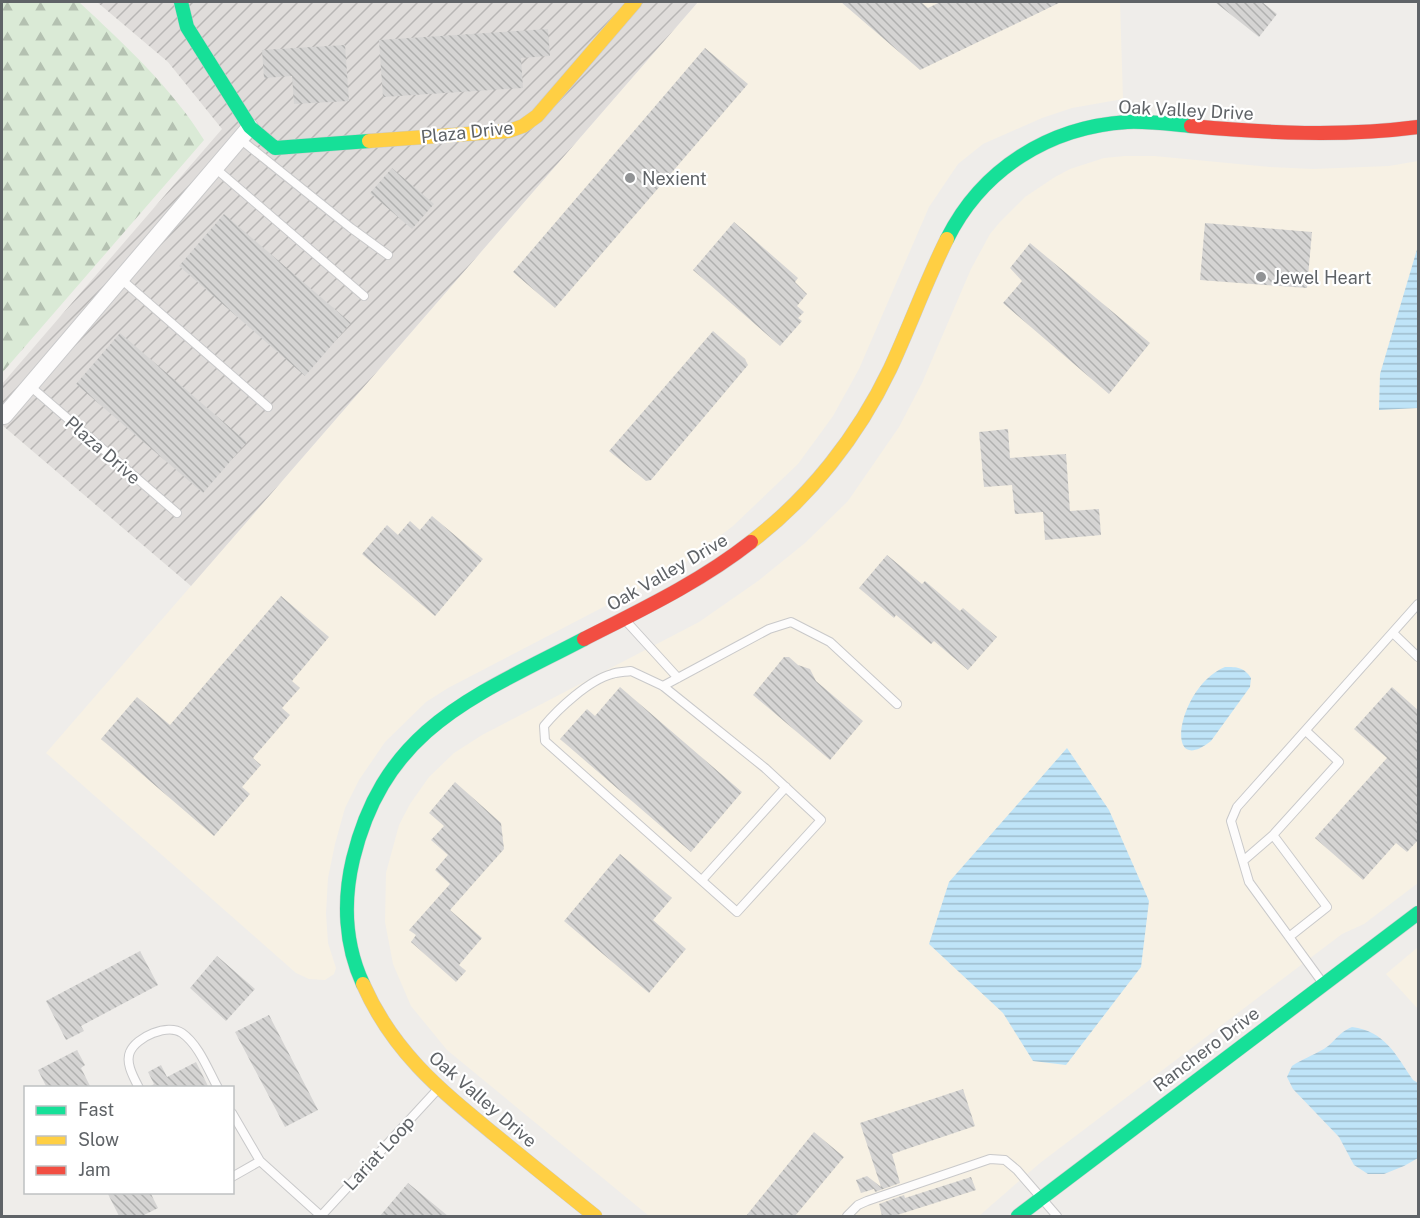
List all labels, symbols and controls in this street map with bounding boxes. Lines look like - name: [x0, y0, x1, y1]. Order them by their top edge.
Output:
- street label: Oak Valley Drive: [1118, 96, 1254, 124]
- street label: Plaza Drive: [420, 117, 514, 147]
- place label: Nexient: [642, 168, 707, 189]
- marker: Nexient: [623, 171, 637, 185]
- place label: Jewel Heart: [1273, 267, 1371, 288]
- marker: Jewel Heart: [1254, 270, 1268, 284]
- street label: Plaza Drive: [61, 412, 145, 488]
- street label: Oak Valley Drive: [603, 529, 731, 615]
- street label: Ranchero Drive: [1149, 1002, 1263, 1096]
- street label: Oak Valley Drive: [425, 1047, 541, 1151]
- legend: [24, 1086, 234, 1194]
- text: Fast: [78, 1099, 114, 1120]
- street label: Lariat Loop: [339, 1112, 419, 1194]
- text: Slow: [78, 1129, 119, 1150]
- text: Jam: [78, 1159, 111, 1180]

